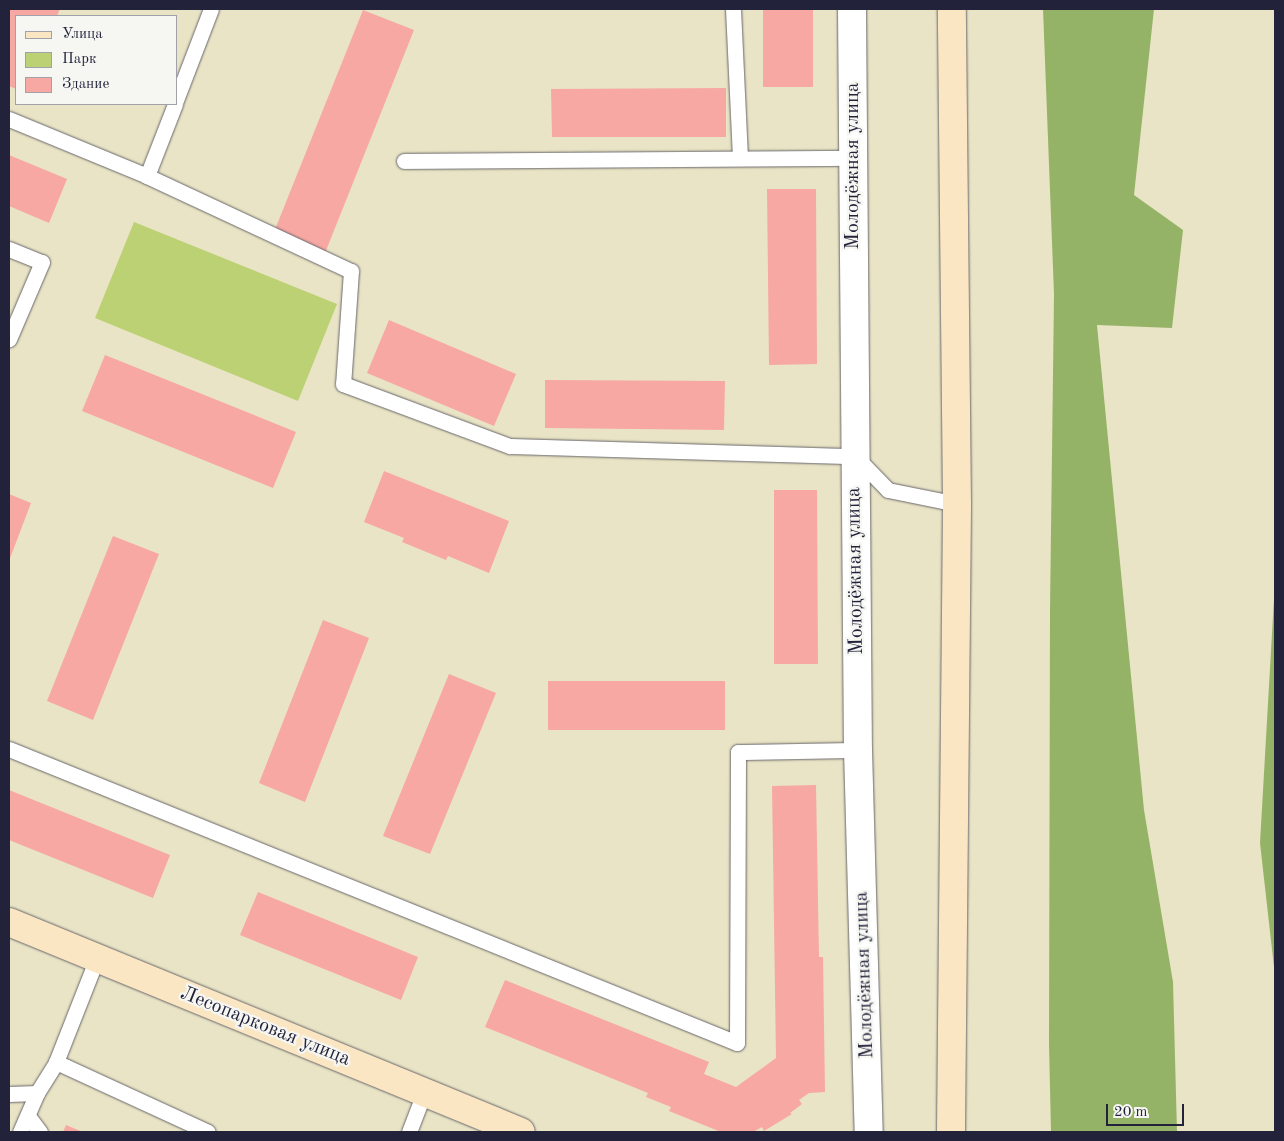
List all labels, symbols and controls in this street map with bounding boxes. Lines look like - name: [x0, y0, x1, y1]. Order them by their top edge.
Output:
- legend: [15, 15, 178, 105]
- text: Улица: [62, 27, 103, 42]
- text: Парк: [62, 52, 97, 67]
- text: Здание: [62, 77, 109, 92]
- street label: Молодёжная улица: [841, 82, 865, 250]
- street label: Молодёжная улица: [843, 487, 869, 655]
- street label: Молодёжная улица: [850, 891, 880, 1059]
- street label: Лесопарковая улица: [177, 982, 353, 1072]
- scale bar: [1109, 1094, 1186, 1126]
- text: 20 m: [1114, 1105, 1148, 1120]

